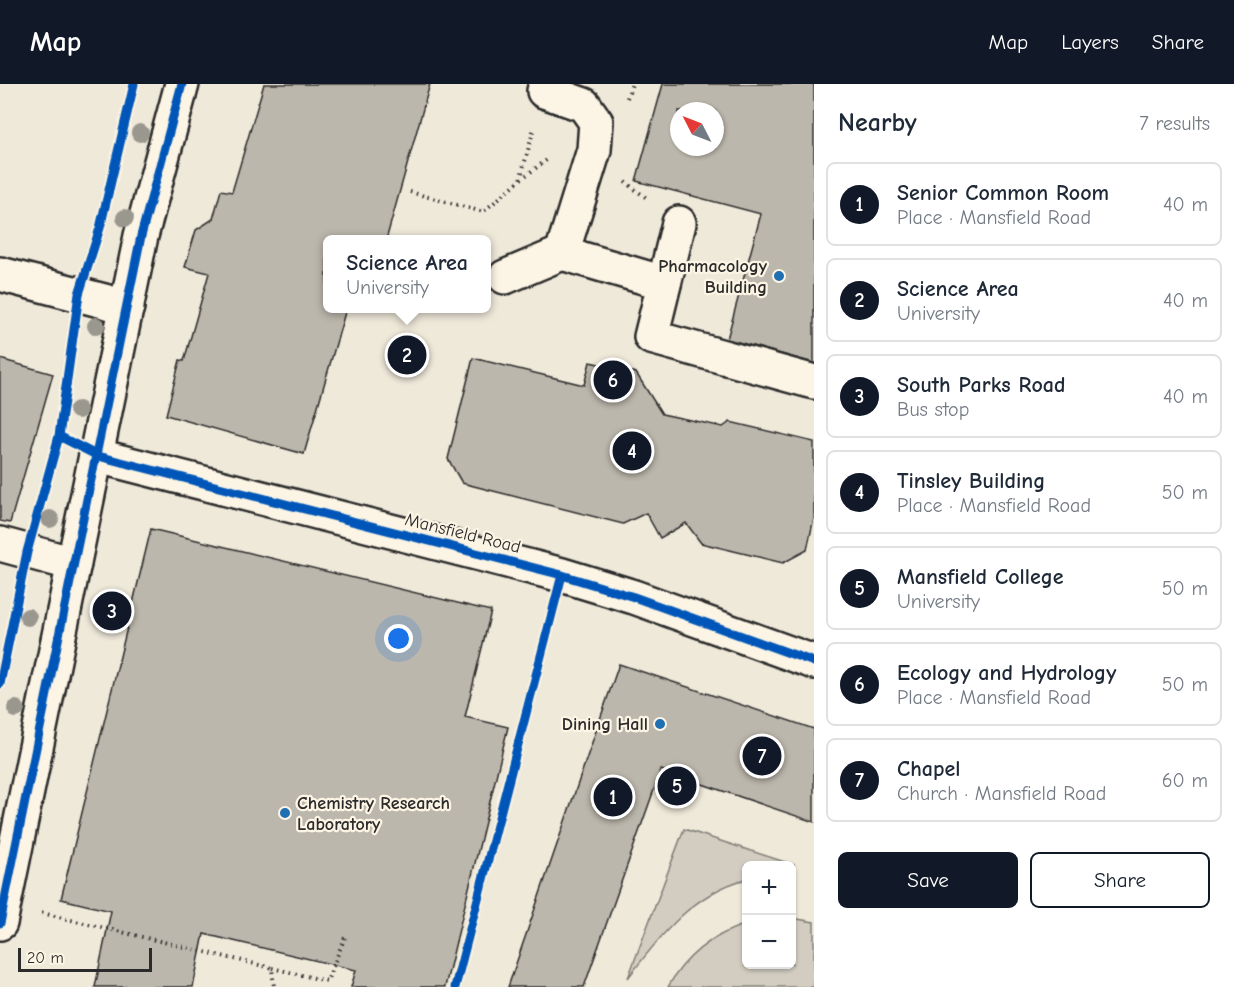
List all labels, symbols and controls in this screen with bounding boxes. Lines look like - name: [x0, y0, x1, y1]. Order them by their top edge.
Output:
- text: Map: [30, 26, 81, 58]
- text: Map: [989, 30, 1028, 54]
- text: Layers: [1061, 30, 1119, 54]
- text: Share: [1152, 30, 1204, 54]
- north arrow: [670, 102, 724, 156]
- text: Nearby: [838, 108, 917, 138]
- text: 7 results: [1139, 112, 1210, 135]
- text: Senior Common Room: [897, 180, 1109, 206]
- text: 1: [856, 193, 863, 216]
- text: 40 m: [1163, 193, 1208, 216]
- text: Place · Mansfield Road: [897, 206, 1091, 229]
- popup: [323, 235, 491, 313]
- text: Science Area: [346, 250, 468, 276]
- place label: Pharmacology Building: [658, 256, 768, 298]
- marker: Pharmacology Building: [772, 269, 786, 283]
- text: University: [346, 276, 429, 299]
- text: Science Area: [897, 276, 1019, 302]
- text: 2: [855, 289, 864, 312]
- text: 40 m: [1163, 289, 1208, 312]
- text: University: [897, 302, 980, 325]
- pin: 2: [388, 332, 426, 378]
- pin: 6: [594, 358, 632, 402]
- text: South Parks Road: [897, 372, 1065, 398]
- text: 3: [855, 385, 864, 408]
- text: 40 m: [1163, 385, 1208, 408]
- text: Bus stop: [897, 398, 969, 421]
- pin: 4: [612, 428, 652, 473]
- text: Tinsley Building: [897, 468, 1045, 494]
- text: 4: [855, 481, 864, 504]
- text: 50 m: [1162, 481, 1208, 504]
- text: Place · Mansfield Road: [897, 494, 1091, 517]
- street label: Mansfield Road: [403, 509, 523, 558]
- text: Mansfield College: [897, 564, 1064, 590]
- text: 5: [854, 577, 865, 600]
- text: 50 m: [1162, 577, 1208, 600]
- pin: 3: [92, 588, 132, 634]
- text: University: [897, 590, 980, 613]
- your location: [384, 624, 413, 653]
- text: Ecology and Hydrology: [897, 660, 1116, 686]
- text: 6: [854, 673, 865, 696]
- text: 50 m: [1162, 673, 1208, 696]
- text: Place · Mansfield Road: [897, 686, 1091, 709]
- place label: Dining Hall: [562, 714, 648, 735]
- marker: Dining Hall: [653, 717, 667, 731]
- pin: 7: [742, 734, 782, 778]
- text: Chapel: [897, 756, 960, 782]
- pin: 5: [658, 764, 696, 808]
- text: 7: [855, 769, 864, 792]
- text: 60 m: [1162, 769, 1208, 792]
- pin: 1: [594, 774, 632, 820]
- text: Church · Mansfield Road: [897, 782, 1106, 805]
- place label: Chemistry Research Laboratory: [297, 793, 450, 835]
- marker: Chemistry Research Laboratory: [278, 806, 292, 820]
- button: Save: [838, 852, 1018, 908]
- button: Share: [1030, 852, 1210, 908]
- map controls: [742, 861, 796, 969]
- button: +: [742, 861, 796, 915]
- button: −: [742, 915, 796, 969]
- scale bar: [18, 945, 152, 972]
- text: 20 m: [27, 949, 64, 967]

